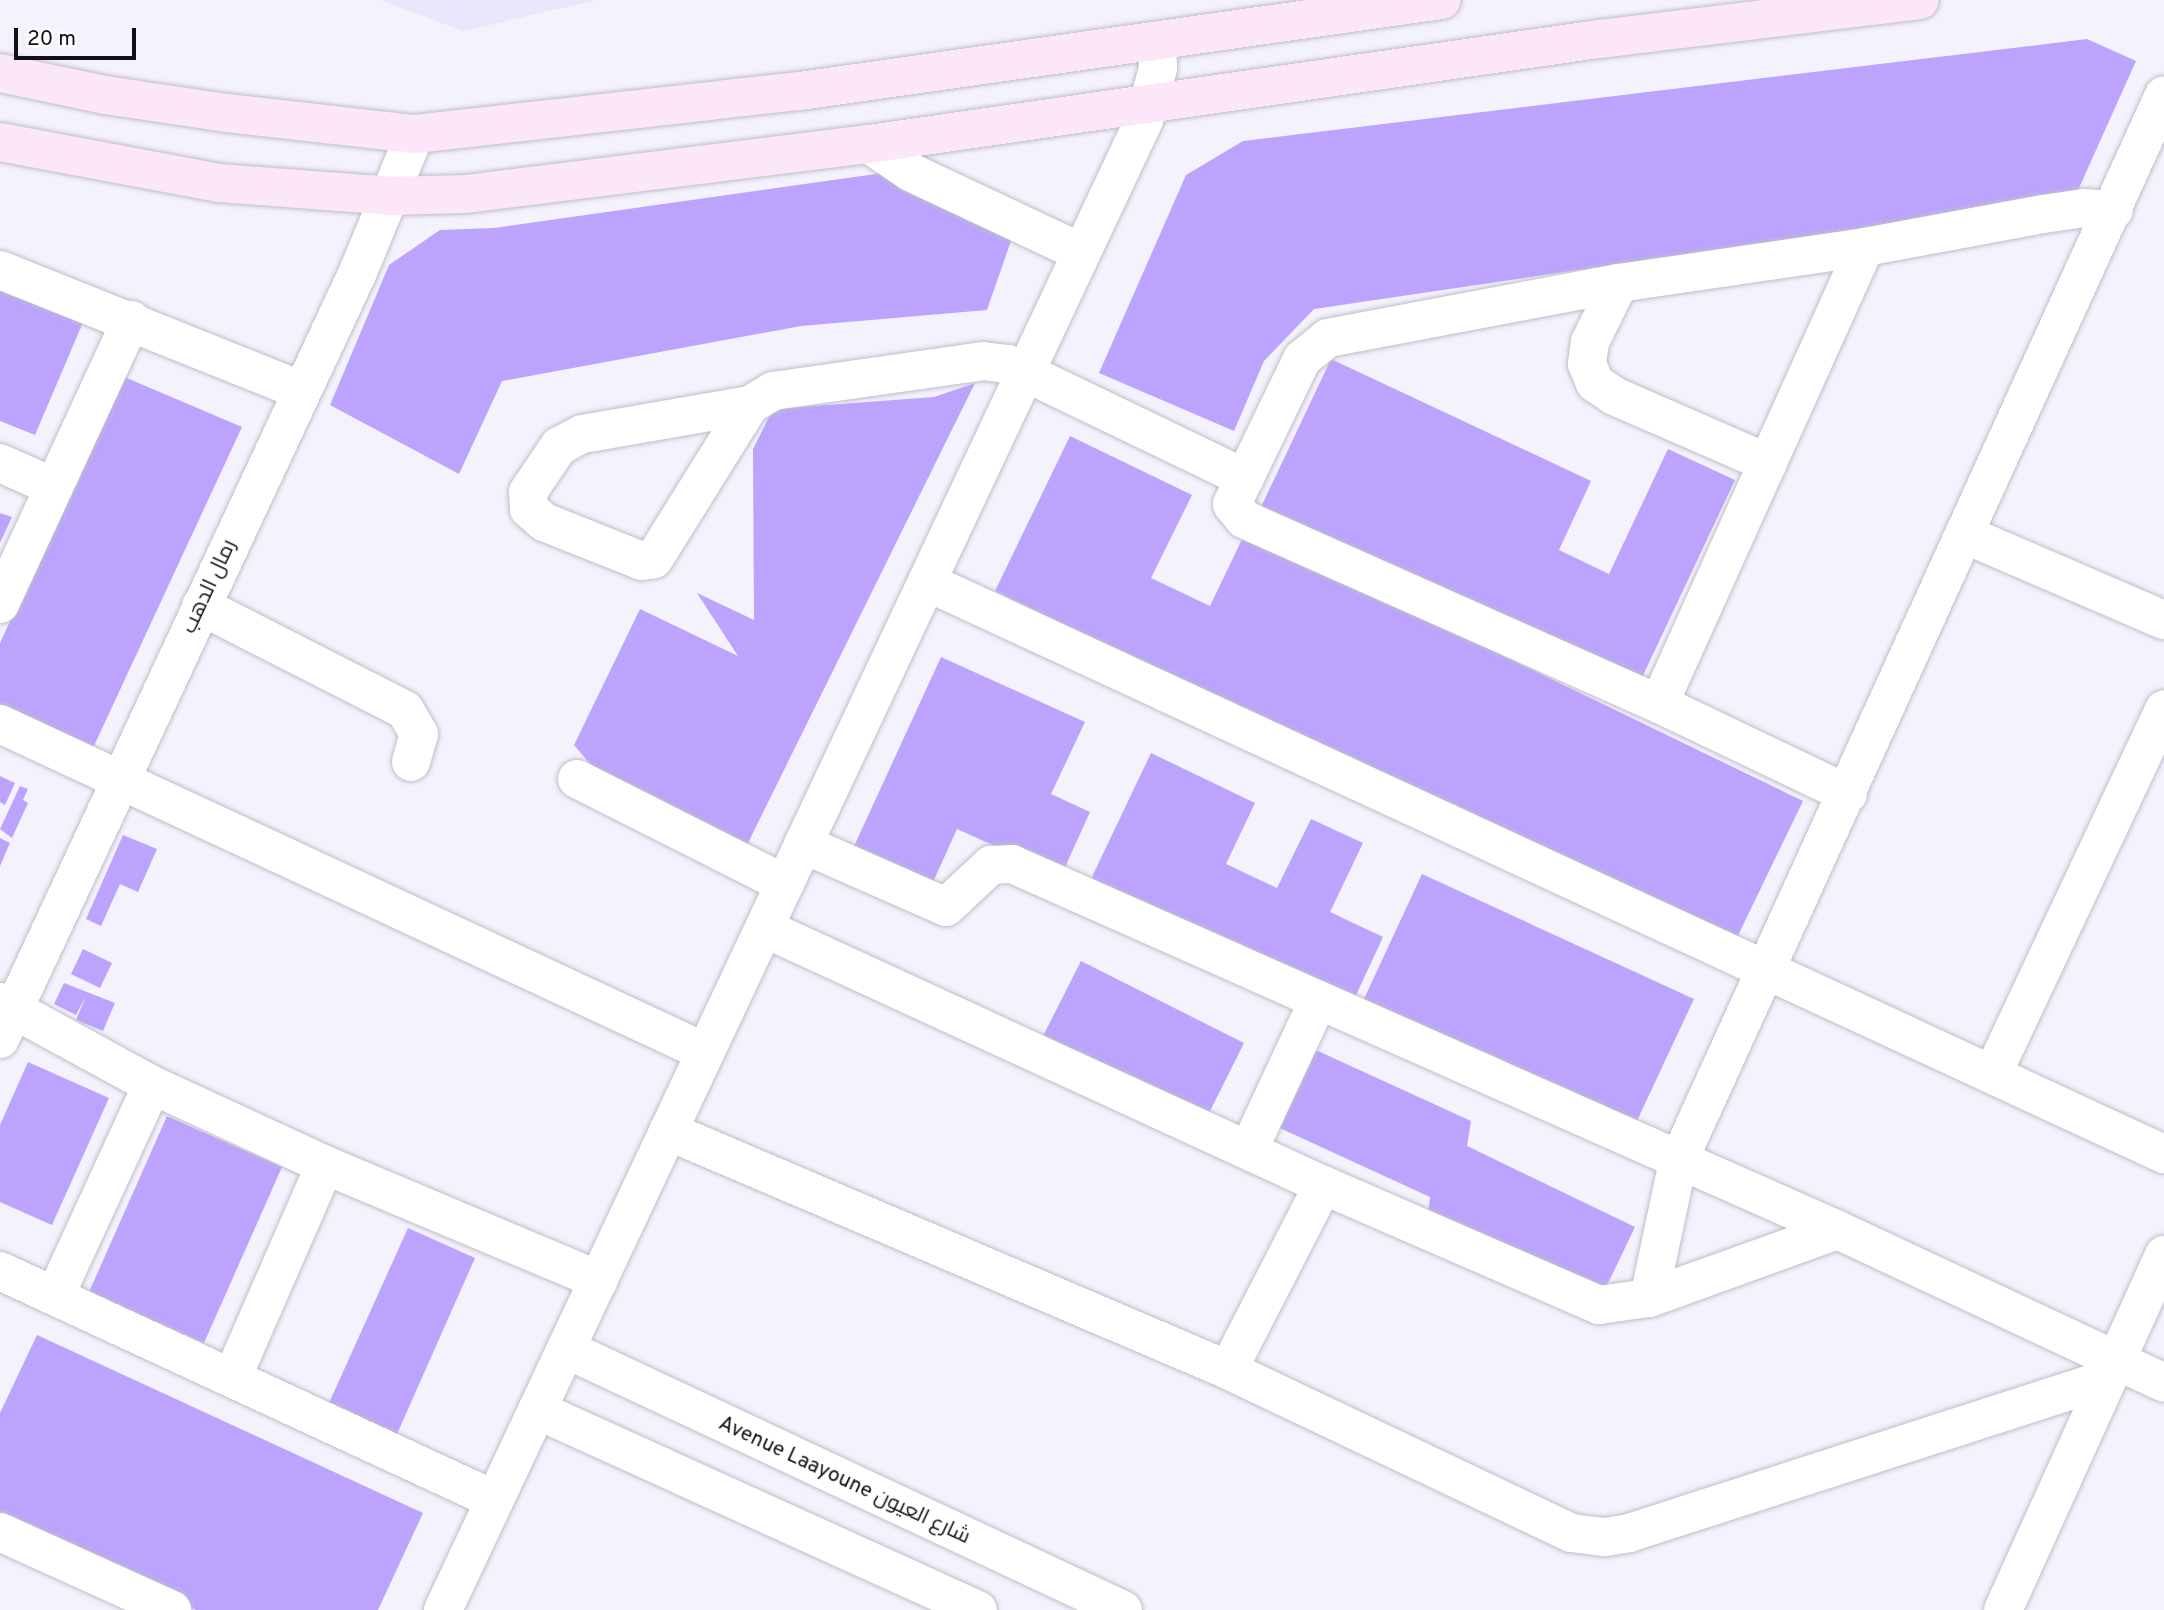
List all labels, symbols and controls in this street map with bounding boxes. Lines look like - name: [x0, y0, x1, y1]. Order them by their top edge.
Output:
- scale bar: [18, 14, 140, 58]
- text: 20 m: [27, 26, 76, 53]
- street label: رمال الدهب: [177, 536, 243, 638]
- street label: Avenue Laayoune شارع العيون: [714, 1412, 974, 1550]

